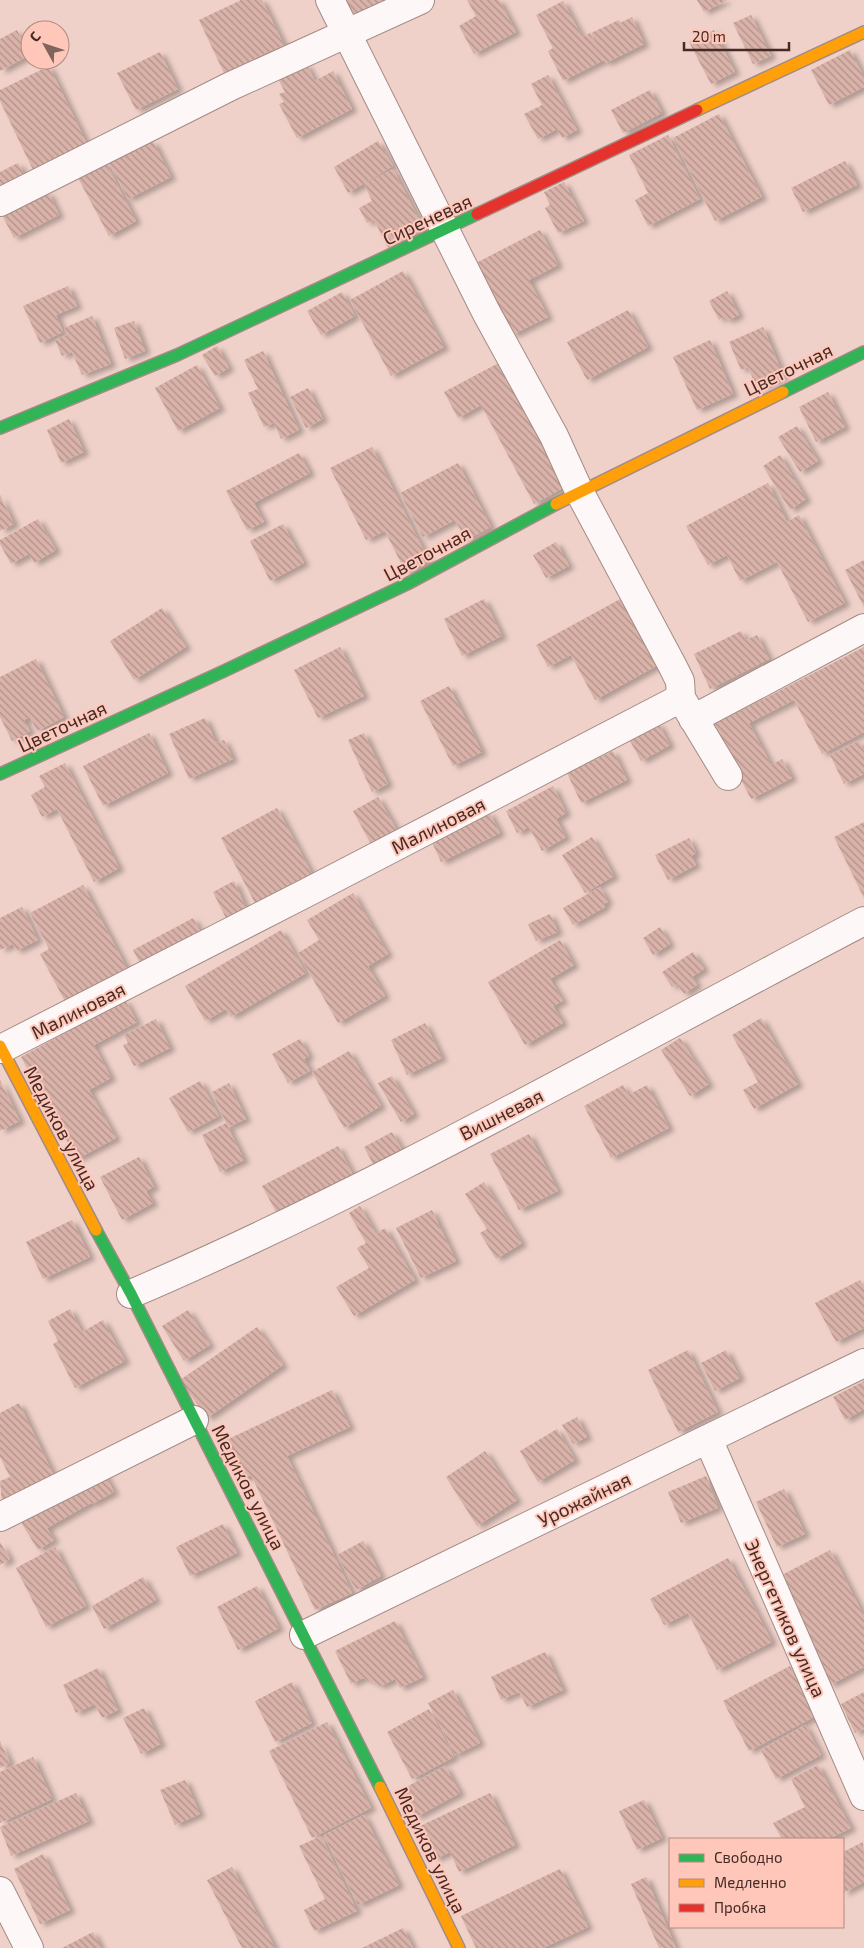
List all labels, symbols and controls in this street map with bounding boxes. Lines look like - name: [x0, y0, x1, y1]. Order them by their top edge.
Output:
- north arrow: [20, 20, 70, 70]
- scale bar: [684, 20, 789, 52]
- text: 20 m: [692, 27, 726, 45]
- text: С: [26, 28, 44, 45]
- street label: Сиреневая: [379, 188, 475, 250]
- street label: Цветочная: [740, 338, 836, 400]
- street label: Цветочная: [379, 520, 475, 586]
- street label: Цветочная: [14, 695, 110, 757]
- street label: Малиновая: [387, 792, 489, 858]
- street label: Малиновая: [27, 977, 129, 1043]
- street label: Медиков улица: [19, 1062, 105, 1195]
- street label: Вишневая: [455, 1083, 547, 1145]
- street label: Медиков улица: [207, 1420, 291, 1554]
- street label: Урожайная: [534, 1467, 634, 1531]
- street label: Энергетиков улица: [740, 1535, 831, 1701]
- street label: Медиков улица: [390, 1783, 472, 1917]
- legend: [669, 1838, 844, 1928]
- text: Свободно: [714, 1848, 783, 1866]
- text: Медленно: [714, 1873, 787, 1891]
- text: Пробка: [714, 1898, 766, 1916]

